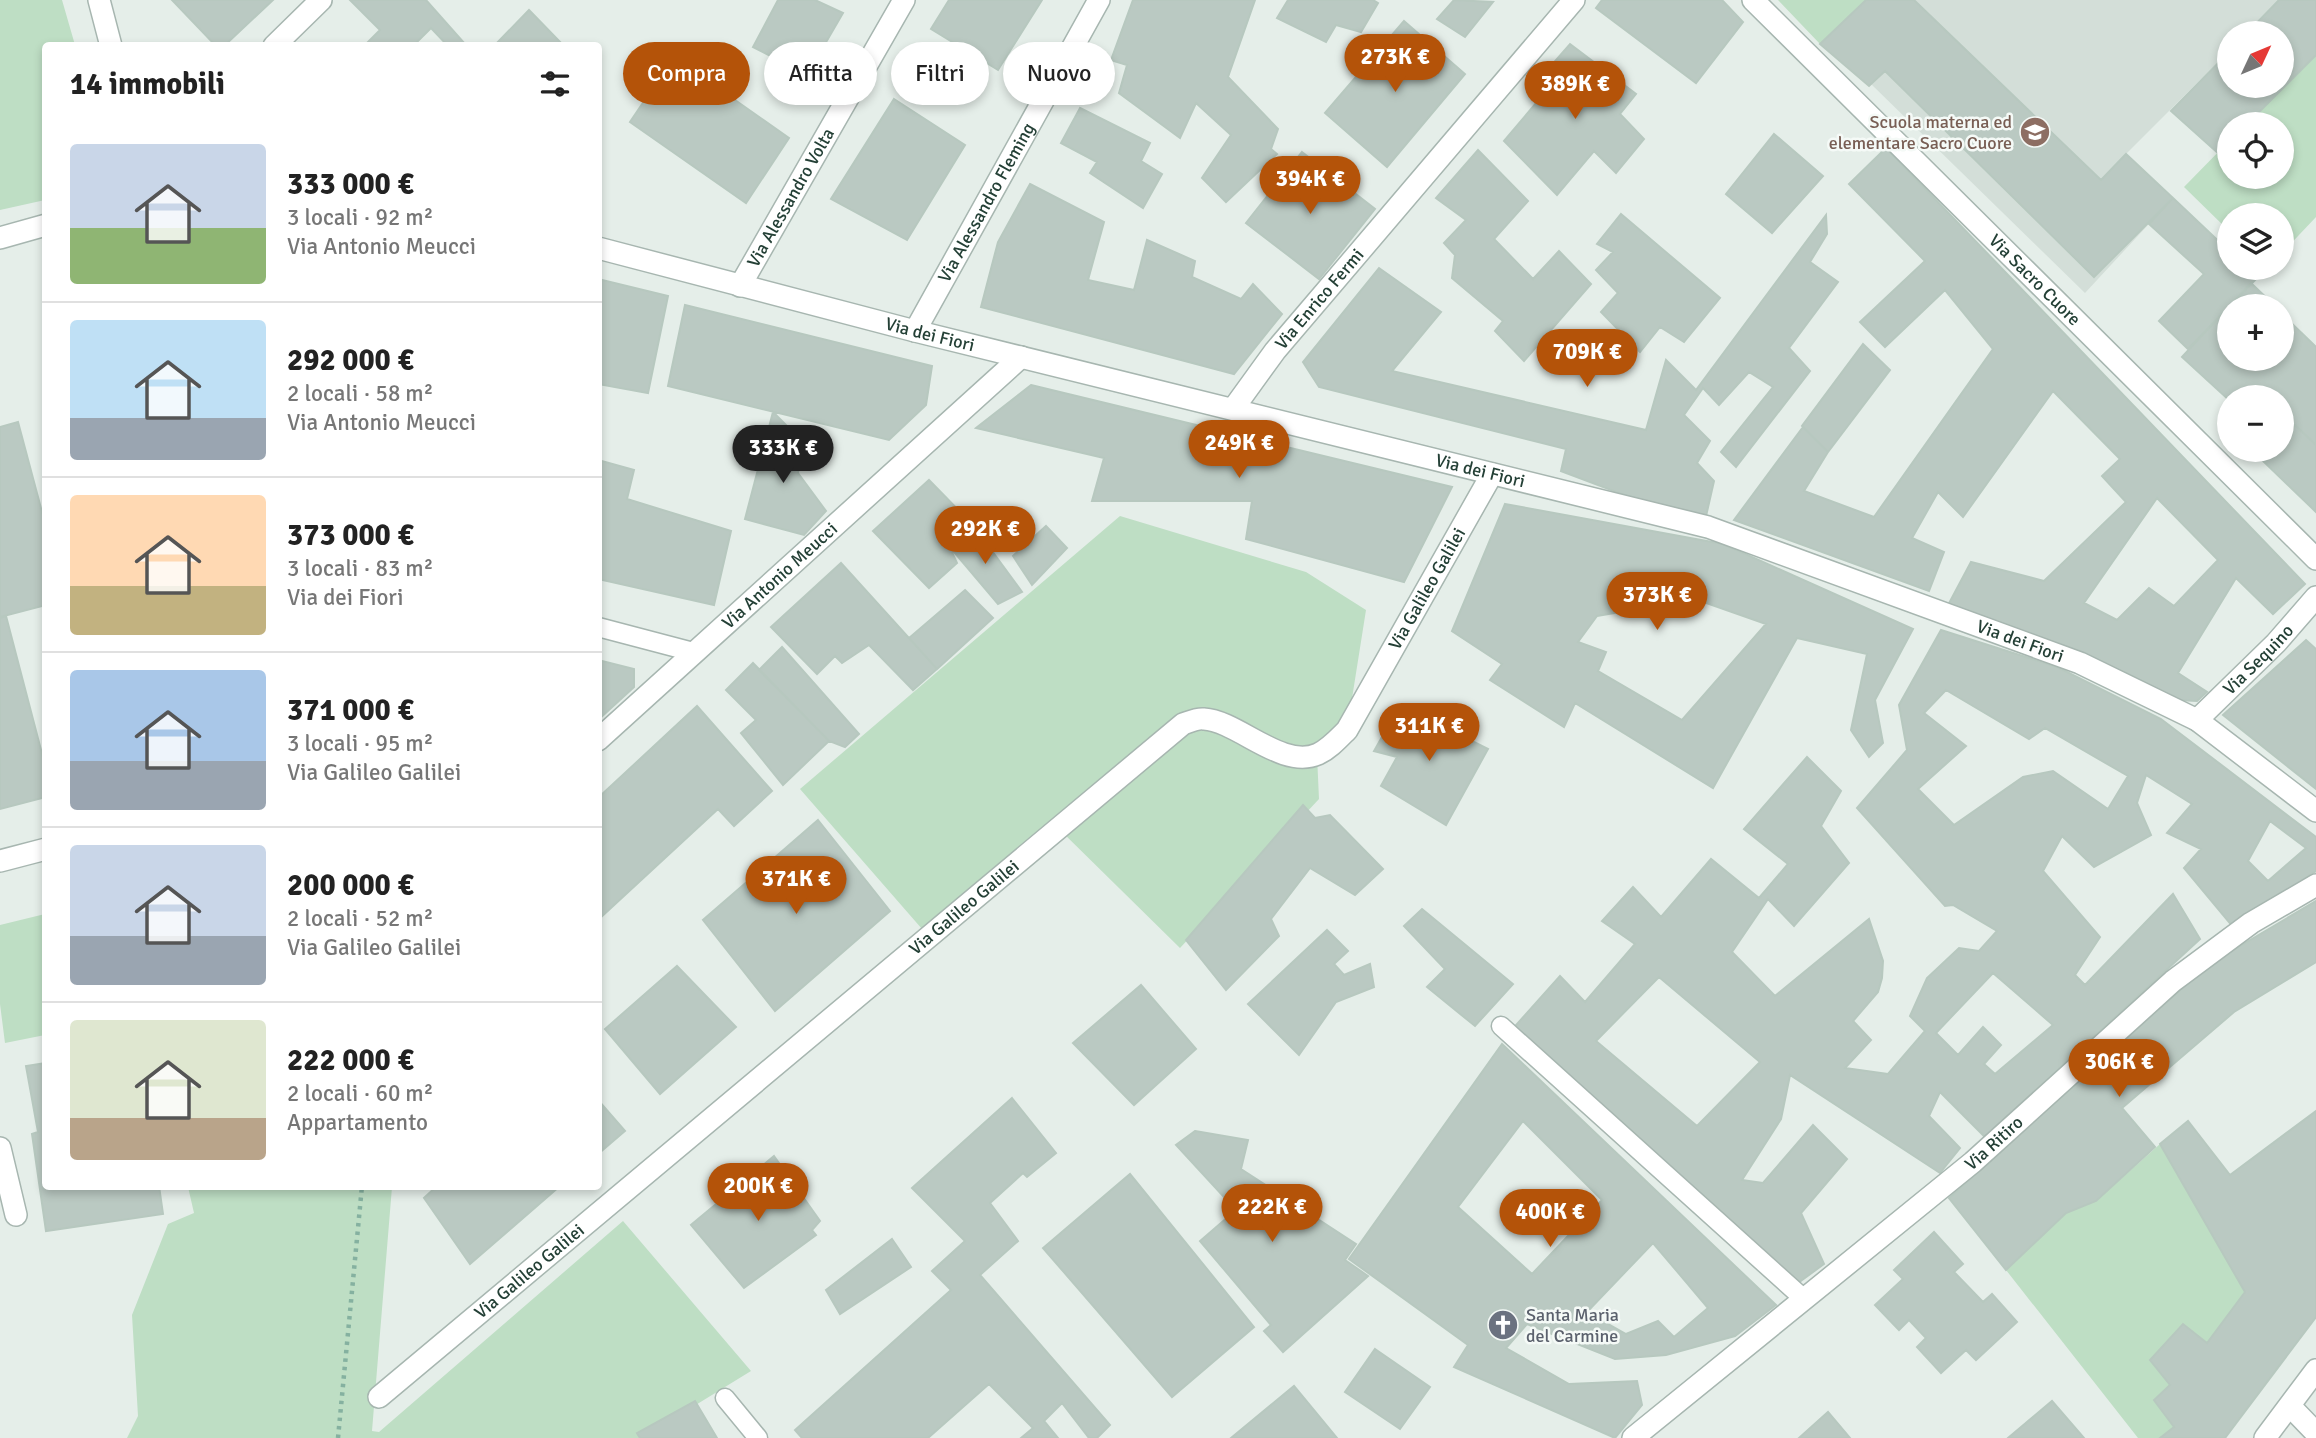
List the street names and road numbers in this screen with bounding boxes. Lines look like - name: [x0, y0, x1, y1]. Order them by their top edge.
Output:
- street label: Via Alessandro Fleming: [933, 119, 1040, 286]
- street label: Via Alessandro Volta: [742, 124, 839, 271]
- street label: Via Sacro Cuore: [1984, 229, 2085, 330]
- street label: Via Enrico Fermi: [1270, 244, 1368, 354]
- street label: Via dei Fiori: [883, 313, 977, 356]
- street label: Via dei Fiori: [1433, 449, 1527, 492]
- street label: Via Antonio Meucci: [717, 518, 842, 633]
- street label: Via Galileo Galilei: [1384, 524, 1470, 654]
- street label: Via dei Fiori: [1974, 615, 2067, 667]
- street label: Via Sequino: [2218, 620, 2298, 700]
- street label: Via Galileo Galilei: [905, 855, 1023, 959]
- street label: Via Ritiro: [1960, 1111, 2028, 1175]
- street label: Via Galileo Galilei: [470, 1219, 589, 1323]

